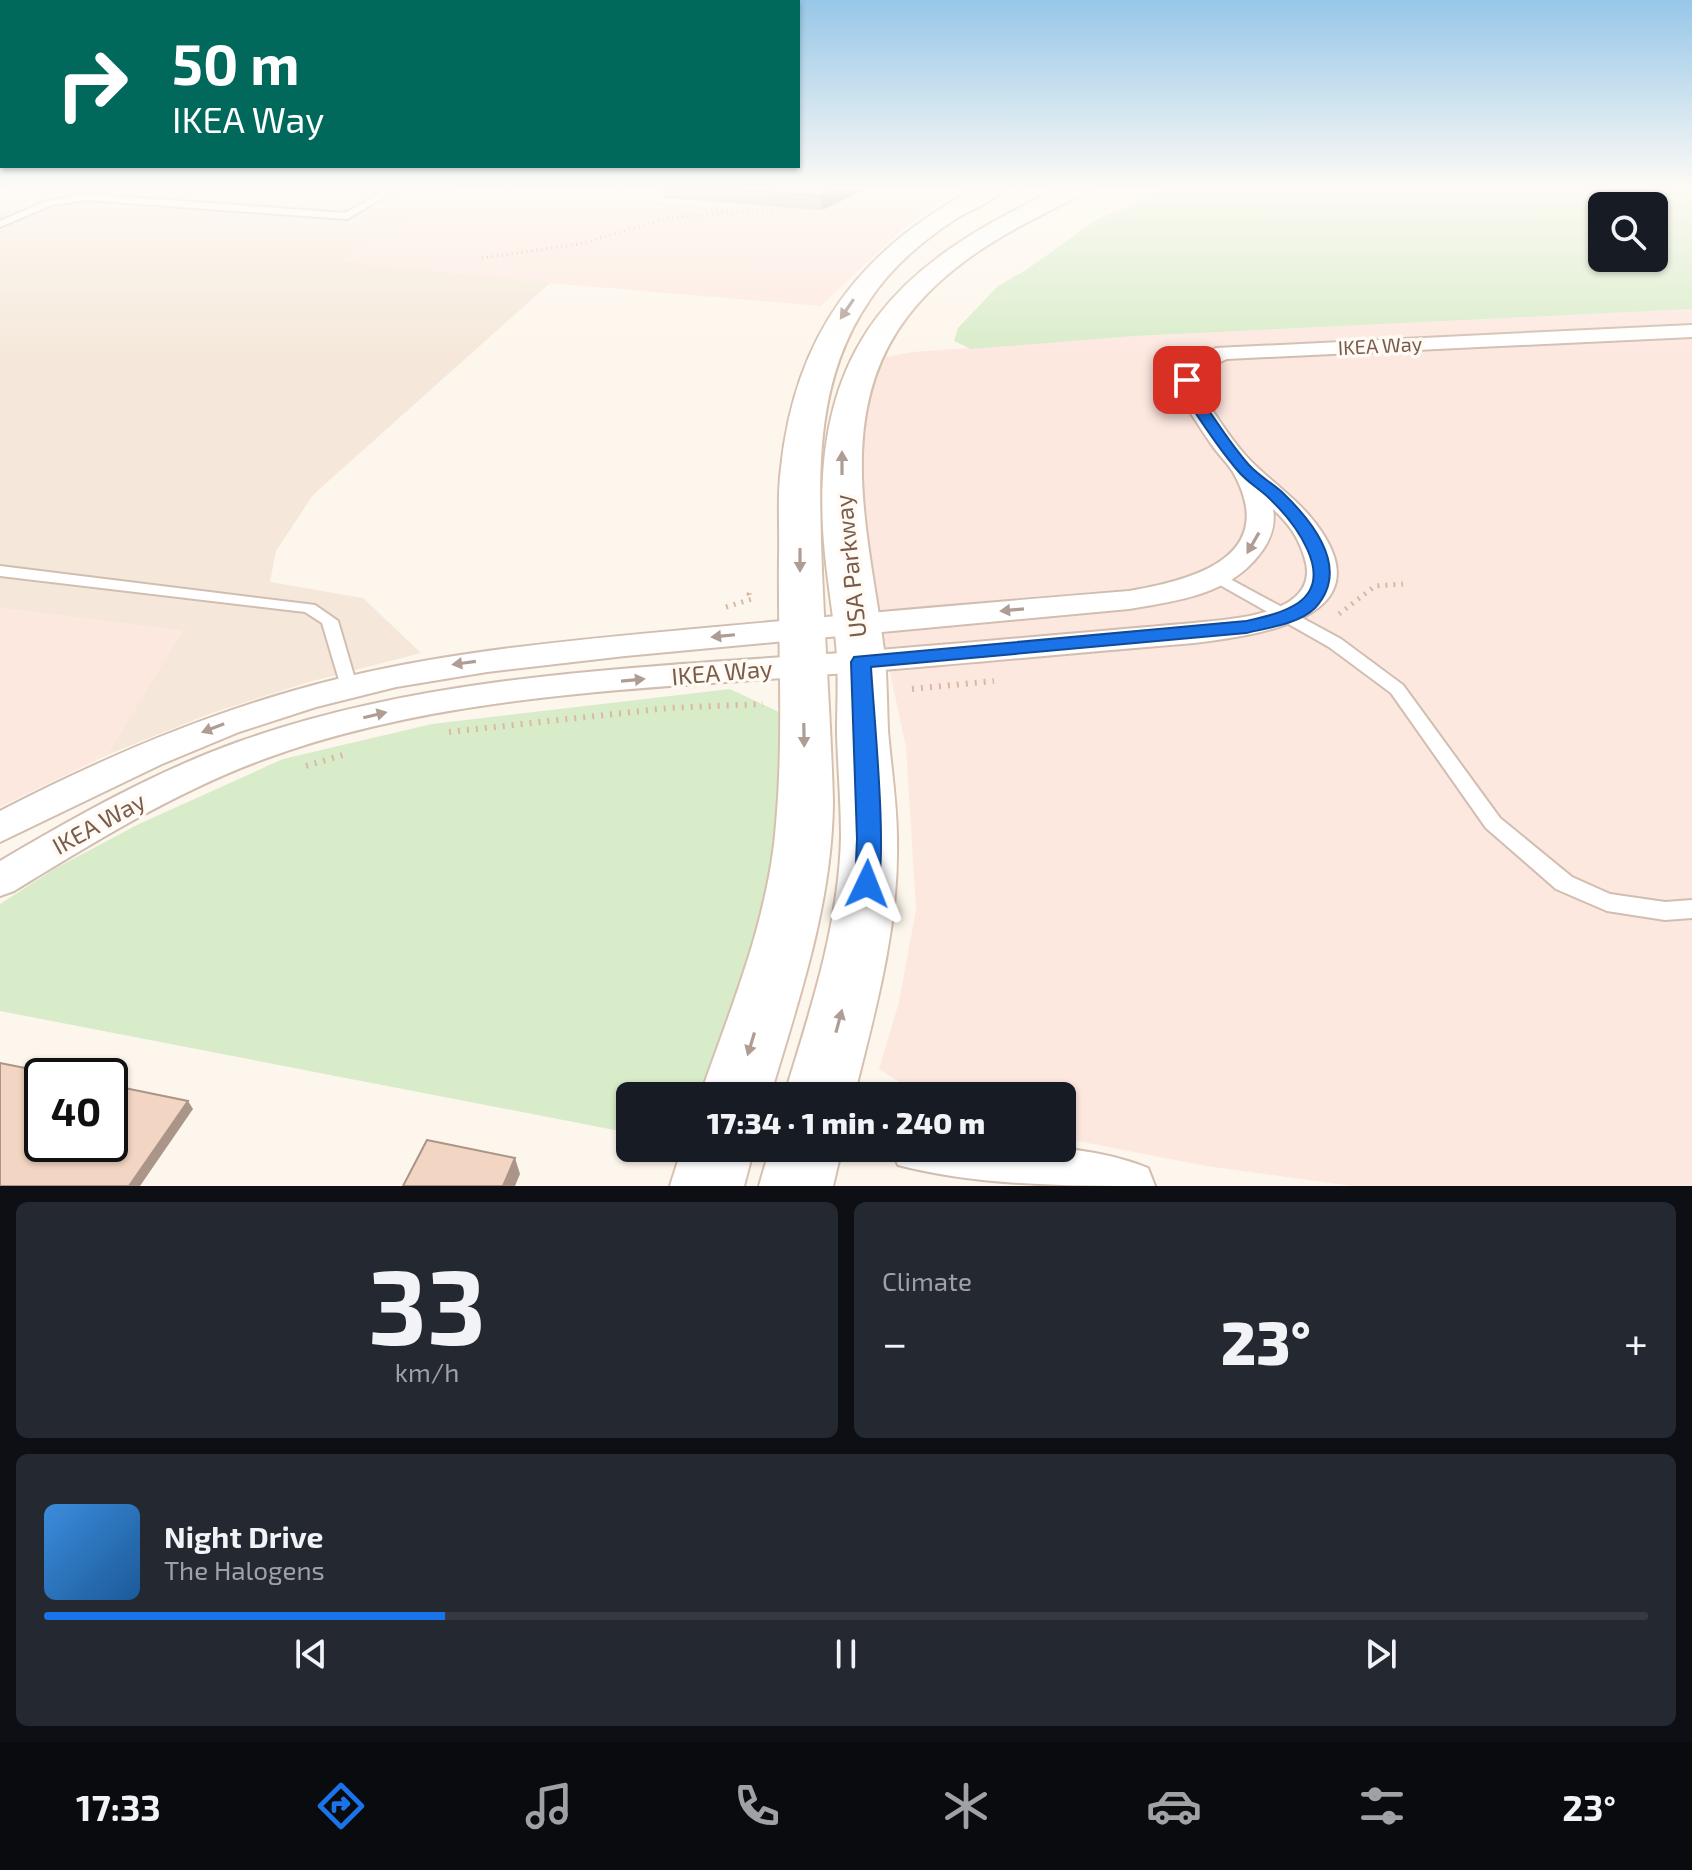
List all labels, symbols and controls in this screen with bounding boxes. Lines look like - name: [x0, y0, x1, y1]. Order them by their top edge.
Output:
- text: 50 m: [172, 29, 300, 96]
- icon: right: [40, 32, 144, 136]
- text: IKEA Way: [172, 97, 324, 140]
- map controls: [1588, 192, 1668, 272]
- button: search: [1588, 192, 1668, 272]
- one-way arrow: [840, 299, 855, 320]
- street label: IKEA Way: [1337, 331, 1423, 359]
- pin: [1153, 346, 1221, 414]
- icon: arrive: [1165, 358, 1209, 402]
- one-way arrow: [836, 450, 849, 475]
- street label: USA Parkway: [828, 493, 871, 639]
- one-way arrow: [1246, 531, 1260, 554]
- one-way arrow: [794, 548, 806, 573]
- one-way arrow: [999, 604, 1024, 617]
- one-way arrow: [710, 630, 735, 643]
- street label: IKEA Way: [670, 653, 774, 690]
- one-way arrow: [451, 657, 476, 670]
- one-way arrow: [621, 673, 646, 686]
- one-way arrow: [363, 708, 388, 720]
- one-way arrow: [201, 722, 225, 735]
- one-way arrow: [797, 723, 810, 748]
- street label: IKEA Way: [47, 785, 150, 860]
- position arrow: [825, 842, 909, 926]
- one-way arrow: [834, 1008, 846, 1033]
- one-way arrow: [744, 1032, 756, 1056]
- speed limit sign: 40: [24, 1058, 128, 1162]
- text: 17:34 · 1 min · 240 m: [707, 1104, 985, 1140]
- text: 33: [368, 1241, 486, 1366]
- text: Climate: [882, 1265, 972, 1296]
- text: 23°: [1221, 1305, 1311, 1377]
- text: −: [882, 1315, 908, 1368]
- text: +: [1624, 1315, 1648, 1368]
- text: km/h: [395, 1356, 459, 1387]
- text: Night Drive: [164, 1518, 323, 1554]
- text: The Halogens: [164, 1554, 325, 1585]
- icon: previous: [289, 1632, 333, 1676]
- icon: pause: [824, 1632, 868, 1676]
- icon: next: [1359, 1632, 1403, 1676]
- icon: directions: [313, 1778, 369, 1834]
- icon: music: [521, 1778, 577, 1834]
- icon: phone: [729, 1778, 785, 1834]
- icon: climate: [938, 1778, 994, 1834]
- icon: car: [1146, 1778, 1202, 1834]
- icon: filters: [1354, 1778, 1410, 1834]
- text: 17:33: [76, 1785, 161, 1828]
- text: 23°: [1562, 1785, 1616, 1828]

